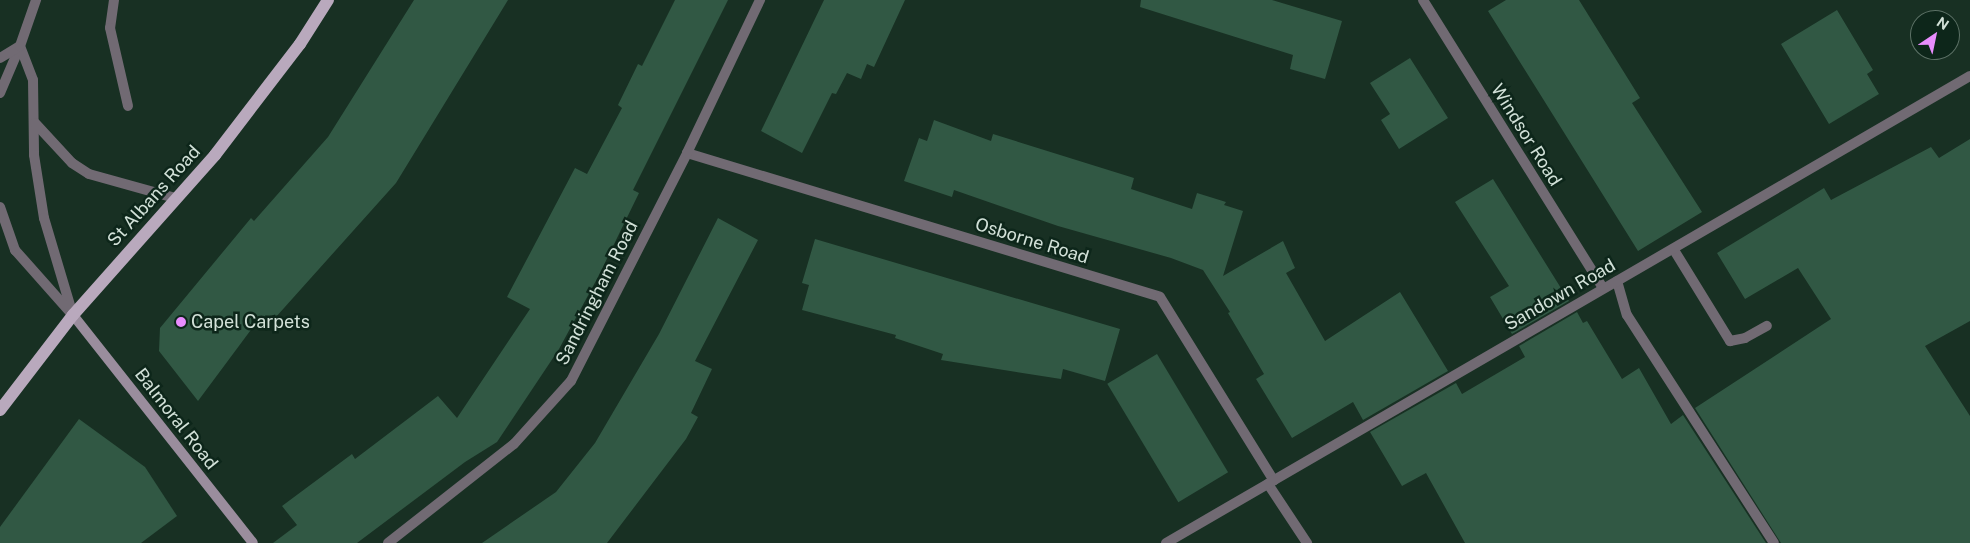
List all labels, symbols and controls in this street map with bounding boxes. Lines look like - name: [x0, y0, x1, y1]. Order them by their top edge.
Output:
- north arrow: [1910, 10, 1960, 60]
- text: N: [1934, 14, 1952, 33]
- street label: Windsor Road: [1486, 80, 1566, 190]
- street label: St Albans Road: [103, 141, 205, 251]
- street label: Osborne Road: [973, 213, 1091, 269]
- street label: Sandringham Road: [551, 217, 643, 369]
- street label: Sandown Road: [1501, 255, 1619, 335]
- place label: Capel Carpets: [191, 311, 310, 333]
- marker: Capel Carpets: [175, 316, 187, 328]
- street label: Balmoral Road: [130, 364, 222, 474]

